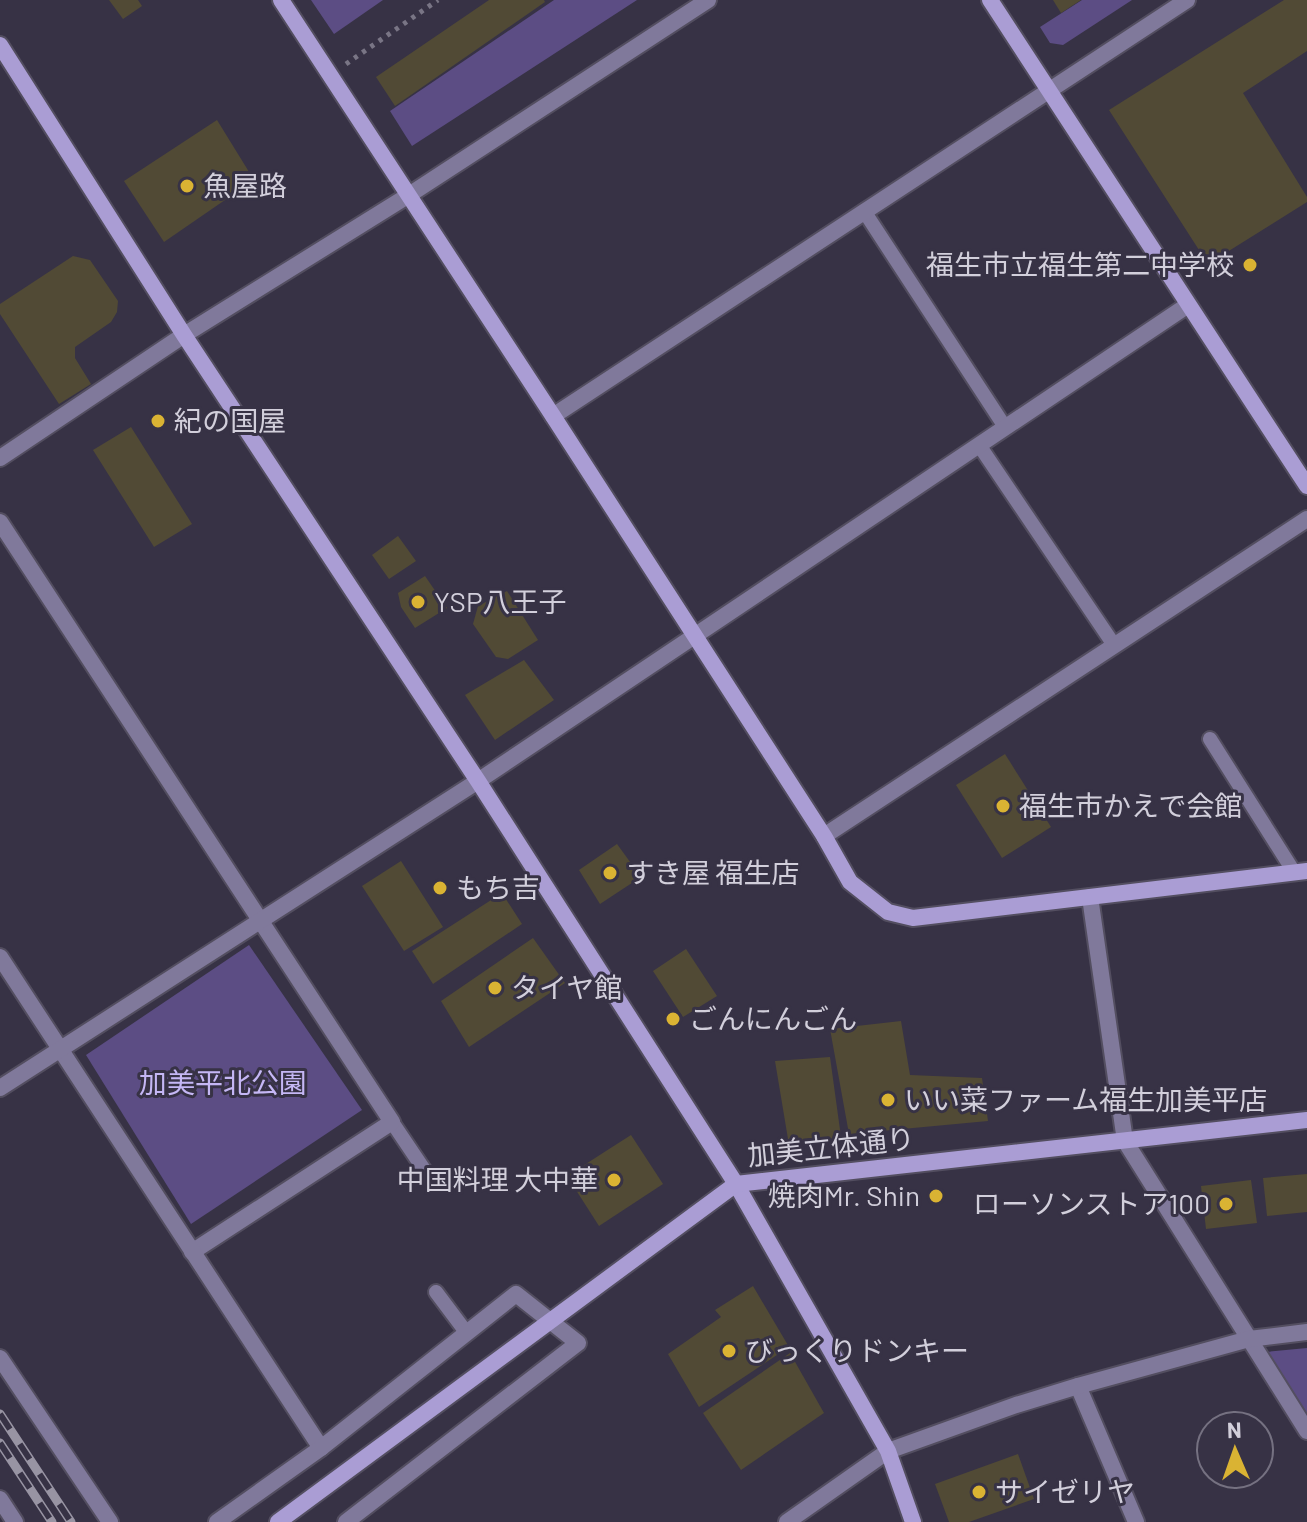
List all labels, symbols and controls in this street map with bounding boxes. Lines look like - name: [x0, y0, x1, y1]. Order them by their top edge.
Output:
- place label: 魚屋路: [203, 168, 287, 202]
- marker: 魚屋路: [178, 177, 196, 195]
- place label: 福生市立福生第二中学校: [926, 247, 1234, 281]
- marker: 福生市立福生第二中学校: [1241, 256, 1259, 274]
- place label: 紀の国屋: [174, 403, 286, 437]
- marker: 紀の国屋: [149, 412, 167, 430]
- place label: YSP八王子: [434, 584, 566, 618]
- marker: YSP八王子: [409, 593, 427, 611]
- place label: 福生市かえで会館: [1019, 788, 1242, 822]
- marker: 福生市かえで会館: [994, 797, 1012, 815]
- place label: すき屋 福生店: [626, 855, 800, 889]
- marker: すき屋 福生店: [601, 864, 619, 882]
- place label: もち吉: [456, 870, 540, 904]
- marker: もち吉: [431, 879, 449, 897]
- place label: タイヤ館: [511, 970, 622, 1004]
- marker: タイヤ館: [486, 979, 504, 997]
- place label: ごんにんごん: [689, 1001, 857, 1035]
- marker: ごんにんごん: [664, 1010, 682, 1028]
- park label: 加美平北公園: [139, 1065, 307, 1099]
- place label: いい菜ファーム福生加美平店: [904, 1082, 1267, 1116]
- marker: いい菜ファーム福生加美平店: [879, 1091, 897, 1109]
- street label: 加美立体通り: [746, 1120, 916, 1172]
- place label: 中国料理 大中華: [396, 1162, 598, 1196]
- marker: 中国料理 大中華: [605, 1171, 623, 1189]
- place label: 焼肉Mr. Shin: [768, 1178, 920, 1212]
- place label: ローソンストア100: [973, 1186, 1210, 1220]
- marker: 焼肉Mr. Shin: [927, 1187, 945, 1205]
- marker: ローソンストア100: [1217, 1195, 1235, 1213]
- place label: びっくりドンキー: [745, 1333, 969, 1367]
- marker: びっくりドンキー: [720, 1342, 738, 1360]
- north arrow: [1195, 1410, 1275, 1490]
- text: N: [1226, 1416, 1242, 1442]
- place label: サイゼリヤ: [995, 1474, 1135, 1508]
- marker: サイゼリヤ: [970, 1483, 988, 1501]

